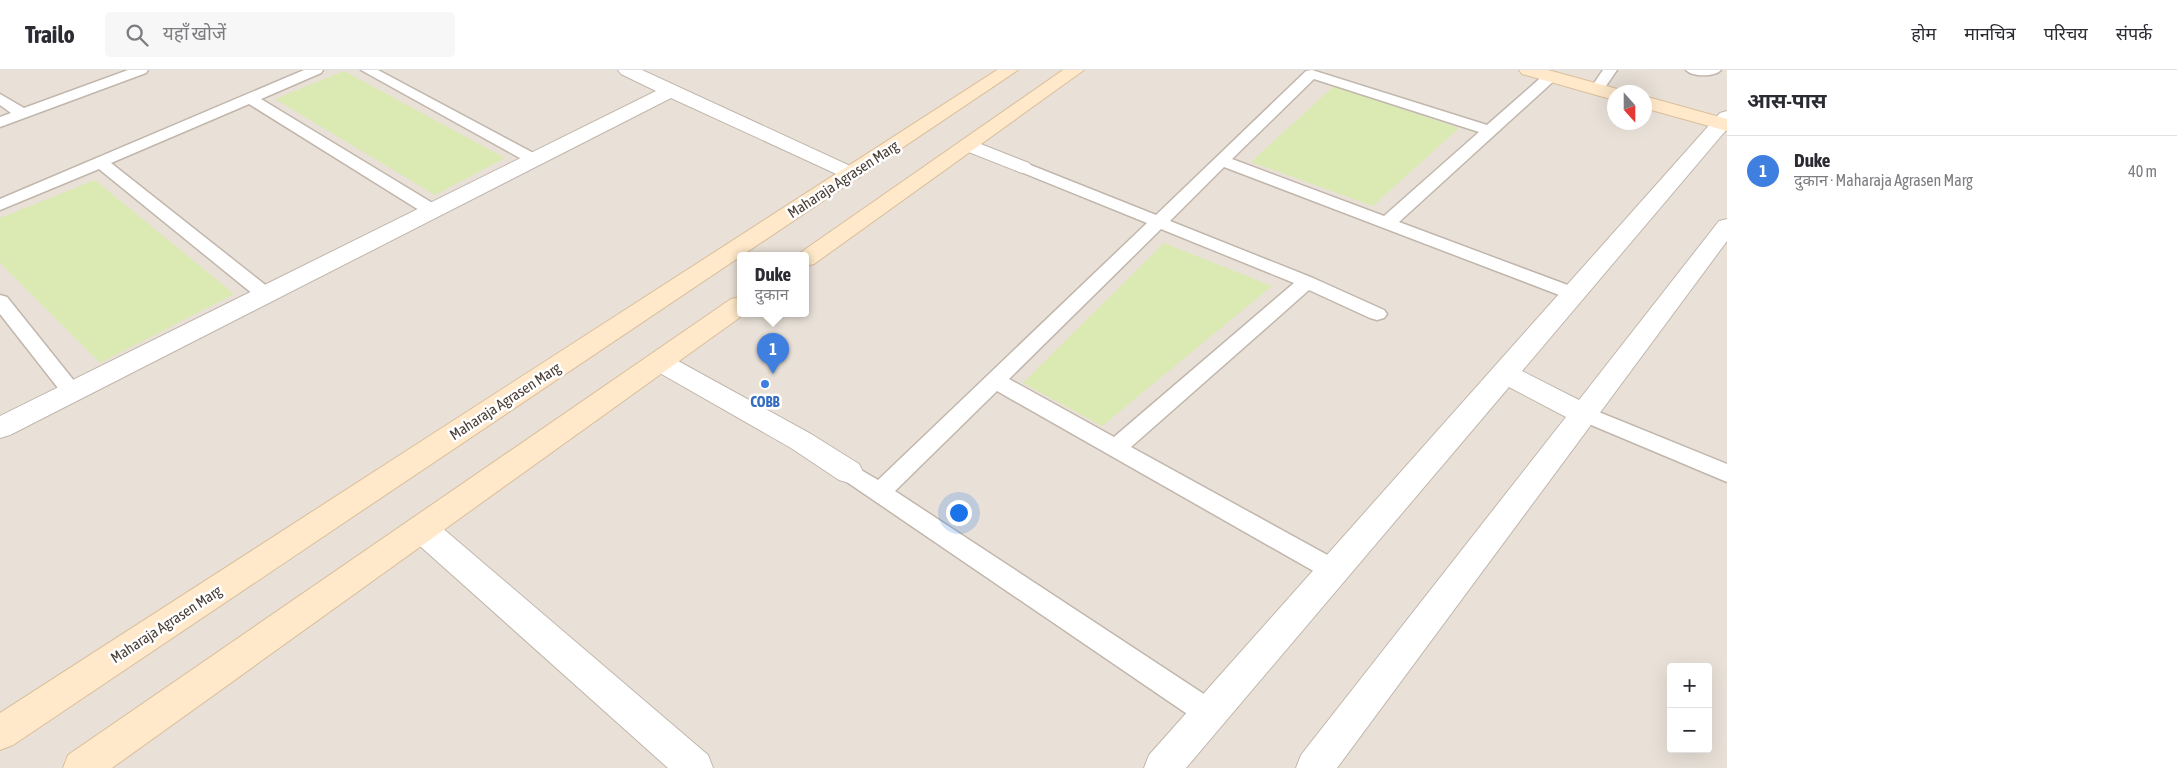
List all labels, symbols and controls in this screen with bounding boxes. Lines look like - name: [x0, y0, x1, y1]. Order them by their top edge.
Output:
- search box: [105, 12, 455, 57]
- text: Trailo: [25, 21, 75, 48]
- icon: search: [123, 21, 151, 49]
- text: यहाँ खोजें: [163, 22, 226, 44]
- text: होम: [1911, 23, 1936, 44]
- text: मानचित्र: [1964, 23, 2016, 44]
- text: परिचय: [2044, 23, 2088, 44]
- text: संपर्क: [2116, 23, 2152, 44]
- north arrow: [1607, 85, 1652, 130]
- text: आस-पास: [1747, 88, 1826, 112]
- street label: Maharaja Agrasen Marg: [784, 137, 902, 221]
- text: Duke: [1794, 149, 1830, 171]
- text: 1: [1759, 162, 1767, 180]
- text: 40 m: [2128, 162, 2157, 180]
- text: दुकान · Maharaja Agrasen Marg: [1794, 171, 1973, 189]
- popup: [737, 252, 809, 317]
- text: Duke: [755, 263, 791, 285]
- text: दुकान: [755, 285, 789, 303]
- pin: 1: [757, 333, 789, 374]
- street label: Maharaja Agrasen Marg: [446, 359, 564, 443]
- marker: COBB: [759, 378, 771, 390]
- place label: COBB: [750, 393, 781, 410]
- your location: [946, 500, 972, 526]
- street label: Maharaja Agrasen Marg: [107, 582, 225, 666]
- map controls: [1667, 663, 1712, 753]
- button: +: [1667, 663, 1712, 708]
- button: −: [1667, 708, 1712, 753]

